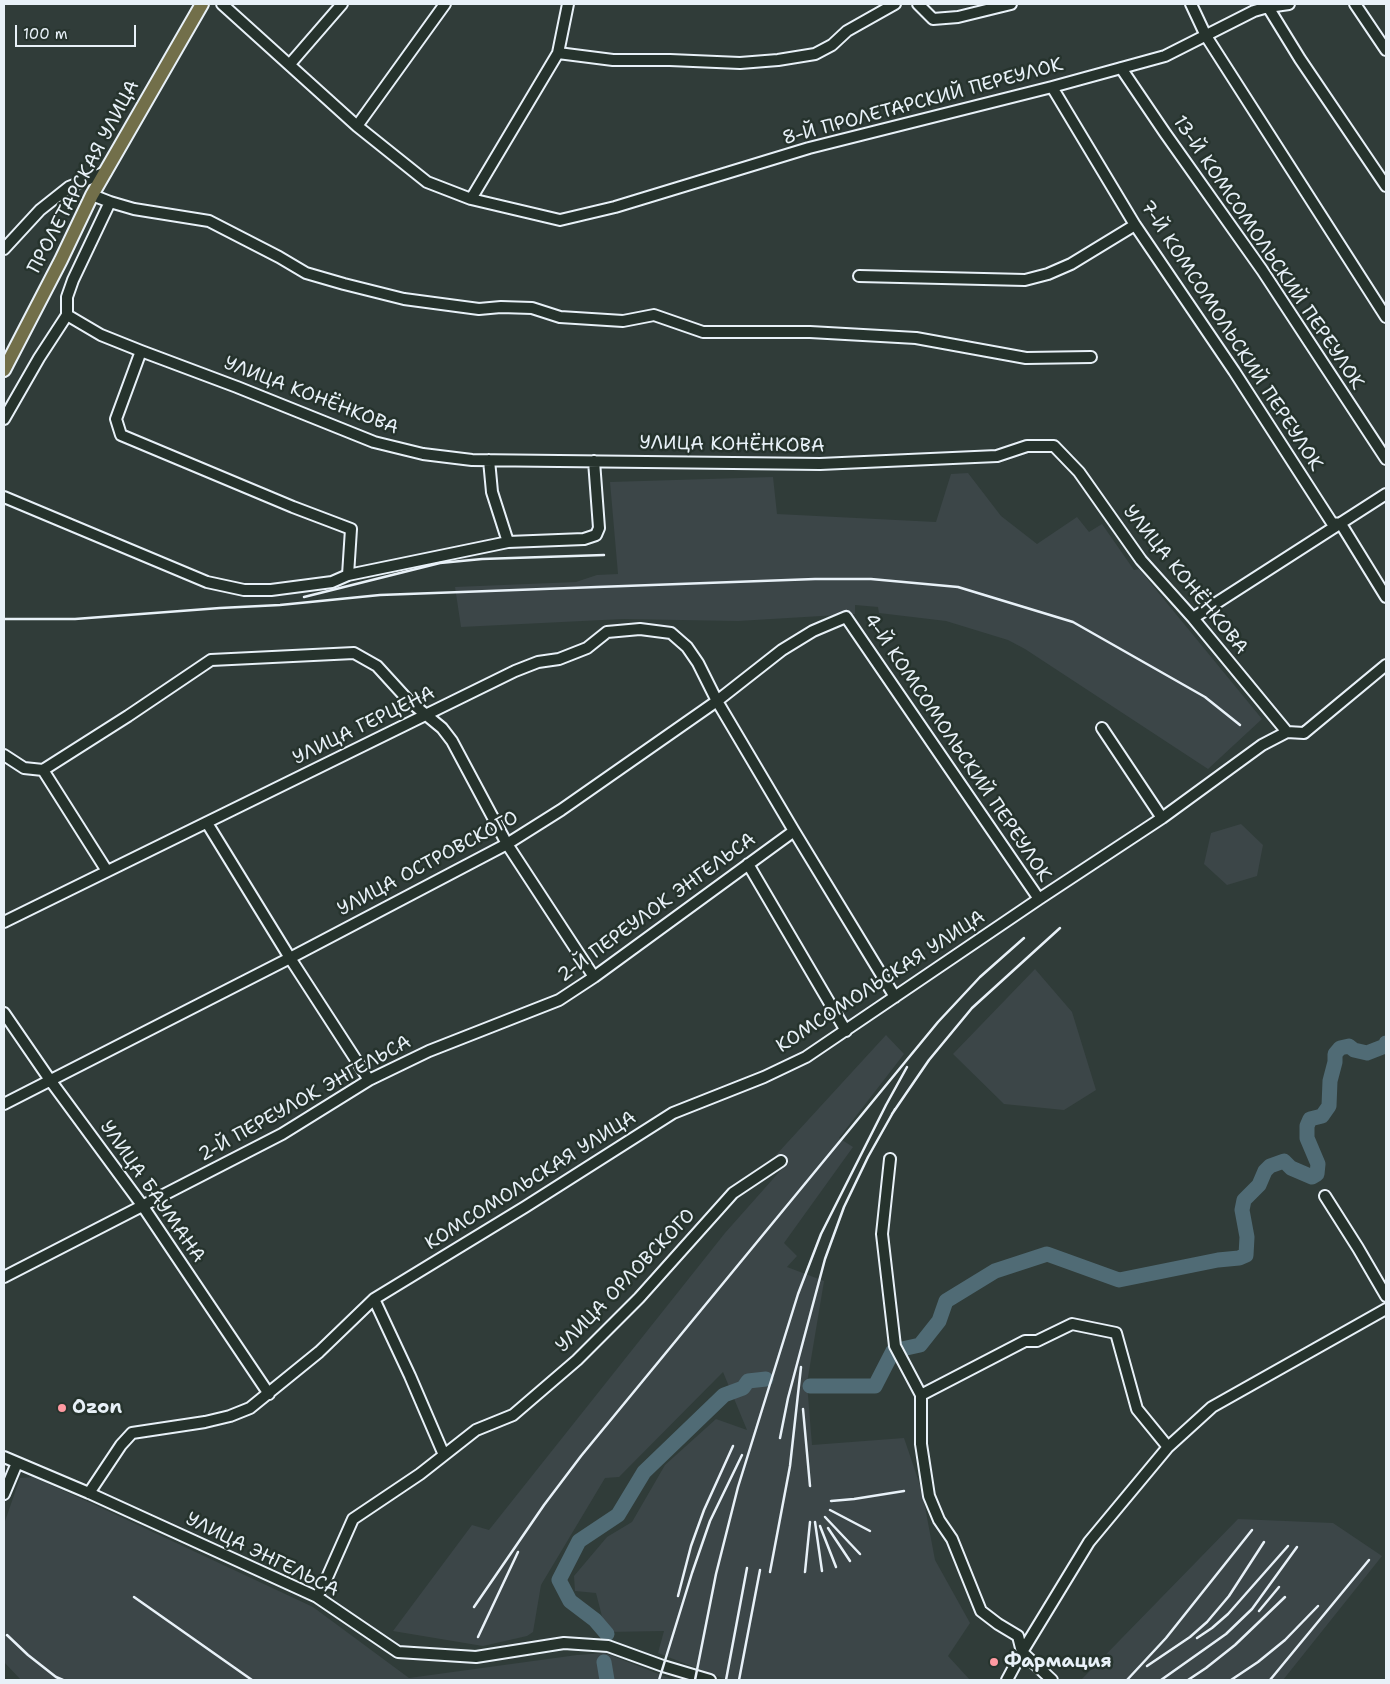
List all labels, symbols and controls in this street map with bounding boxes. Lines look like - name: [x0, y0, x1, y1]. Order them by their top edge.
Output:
- scale bar: [18, 15, 139, 47]
- text: 100 m: [23, 24, 68, 44]
- street label: 8-Й ПРОЛЕТАРСКИЙ ПЕРЕУЛОК: [780, 54, 1066, 150]
- street label: ПРОЛЕТАРСКАЯ УЛИЦА: [23, 77, 145, 277]
- street label: 13-Й КОМСОМОЛЬСКИЙ ПЕРЕУЛОК: [1167, 112, 1369, 394]
- street label: 7-Й КОМСОМОЛЬСКИЙ ПЕРЕУЛОК: [1135, 196, 1327, 476]
- street label: УЛИЦА КОНЁНКОВА: [220, 352, 402, 440]
- street label: УЛИЦА КОНЁНКОВА: [639, 432, 825, 458]
- street label: УЛИЦА КОНЁНКОВА: [1118, 501, 1252, 659]
- street label: 4-Й КОМСОМОЛЬСКИЙ ПЕРЕУЛОК: [858, 609, 1056, 887]
- street label: УЛИЦА ГЕРЦЕНА: [289, 682, 439, 770]
- street label: УЛИЦА ОСТРОВСКОГО: [334, 807, 522, 921]
- street label: 2-Й ПЕРЕУЛОК ЭНГЕЛЬСА: [554, 829, 760, 987]
- street label: КОМСОМОЛЬСКАЯ УЛИЦА: [772, 906, 990, 1058]
- street label: 2-Й ПЕРЕУЛОК ЭНГЕЛЬСА: [195, 1031, 415, 1167]
- street label: КОМСОМОЛЬСКАЯ УЛИЦА: [421, 1107, 641, 1255]
- street label: УЛИЦА БАУМАНА: [94, 1117, 210, 1267]
- street label: УЛИЦА ОРЛОВСКОГО: [552, 1204, 700, 1358]
- place label: Ozon: [72, 1397, 122, 1419]
- marker: Ozon: [56, 1402, 68, 1414]
- street label: УЛИЦА ЭНГЕЛЬСА: [182, 1508, 342, 1602]
- place label: Фармация: [1004, 1651, 1112, 1673]
- marker: Фармация: [988, 1656, 1000, 1668]

